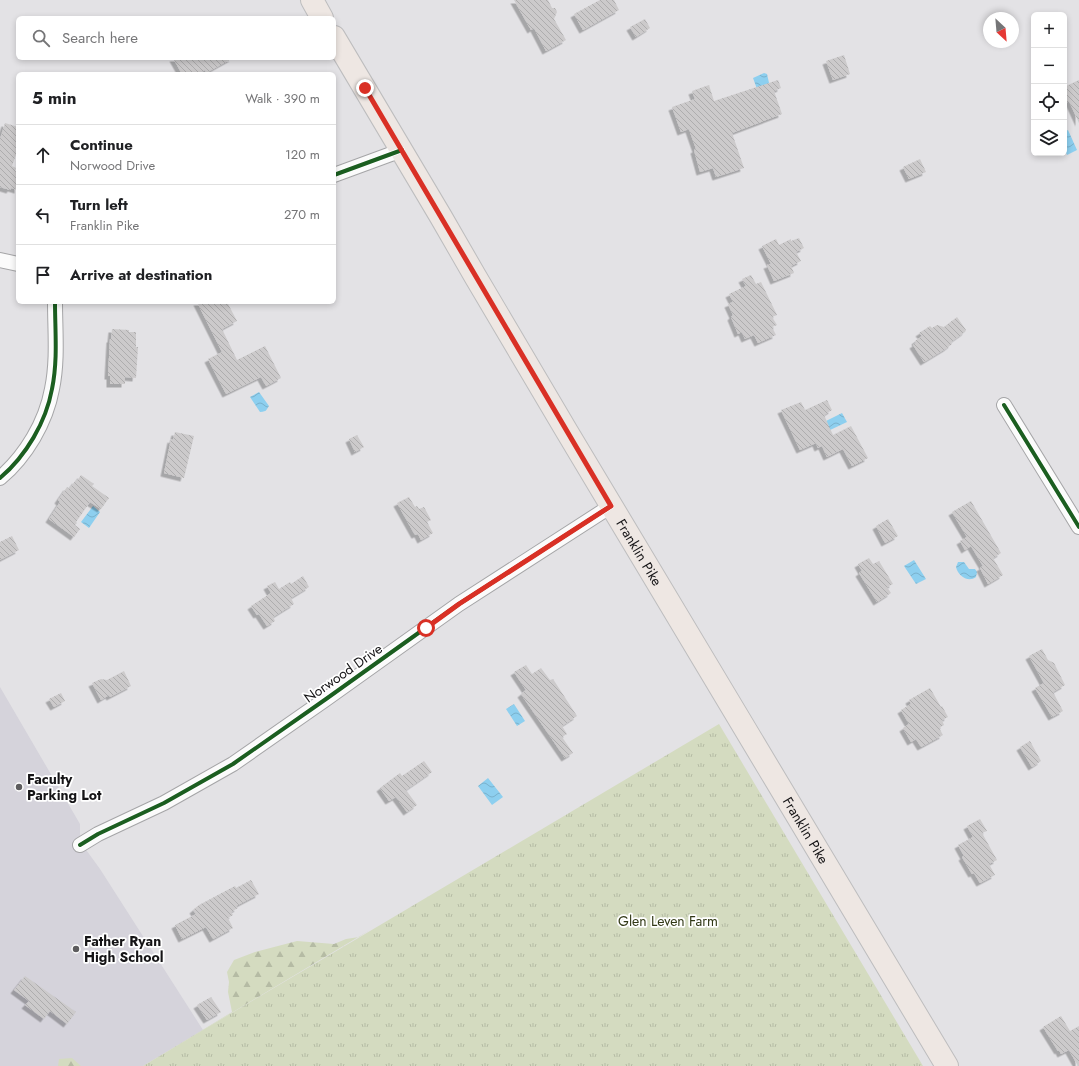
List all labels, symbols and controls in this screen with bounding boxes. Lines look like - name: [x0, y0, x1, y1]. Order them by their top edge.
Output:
- north arrow: [983, 12, 1019, 48]
- map controls: [1031, 12, 1067, 156]
- button: +: [1031, 12, 1067, 48]
- search box: [16, 16, 336, 60]
- icon: search: [30, 27, 52, 49]
- text: Search here: [62, 27, 138, 49]
- button: −: [1031, 48, 1067, 84]
- route end: [356, 79, 374, 97]
- button: locate: [1031, 84, 1067, 120]
- text: 5 min: [32, 86, 76, 110]
- text: Walk · 390 m: [245, 89, 320, 108]
- button: layers: [1031, 120, 1067, 156]
- text: Continue: [70, 134, 133, 156]
- icon: ahead: [32, 144, 54, 166]
- text: 120 m: [285, 145, 320, 164]
- text: Norwood Drive: [70, 156, 155, 175]
- text: Turn left: [70, 194, 128, 216]
- icon: left: [32, 204, 54, 226]
- text: 270 m: [284, 205, 320, 224]
- text: Franklin Pike: [70, 216, 139, 235]
- icon: arrive: [32, 264, 54, 286]
- text: Arrive at destination: [70, 264, 212, 286]
- street label: Franklin Pike: [612, 515, 667, 590]
- route start: [417, 619, 435, 637]
- street label: Norwood Drive: [300, 639, 386, 707]
- place label: Faculty Parking Lot: [27, 769, 102, 805]
- marker: Faculty Parking Lot: [14, 782, 24, 792]
- street label: Franklin Pike: [778, 793, 834, 867]
- park label: Glen Leven Farm: [618, 911, 718, 931]
- place label: Father Ryan High School: [84, 931, 164, 967]
- marker: Father Ryan High School: [71, 944, 81, 954]

